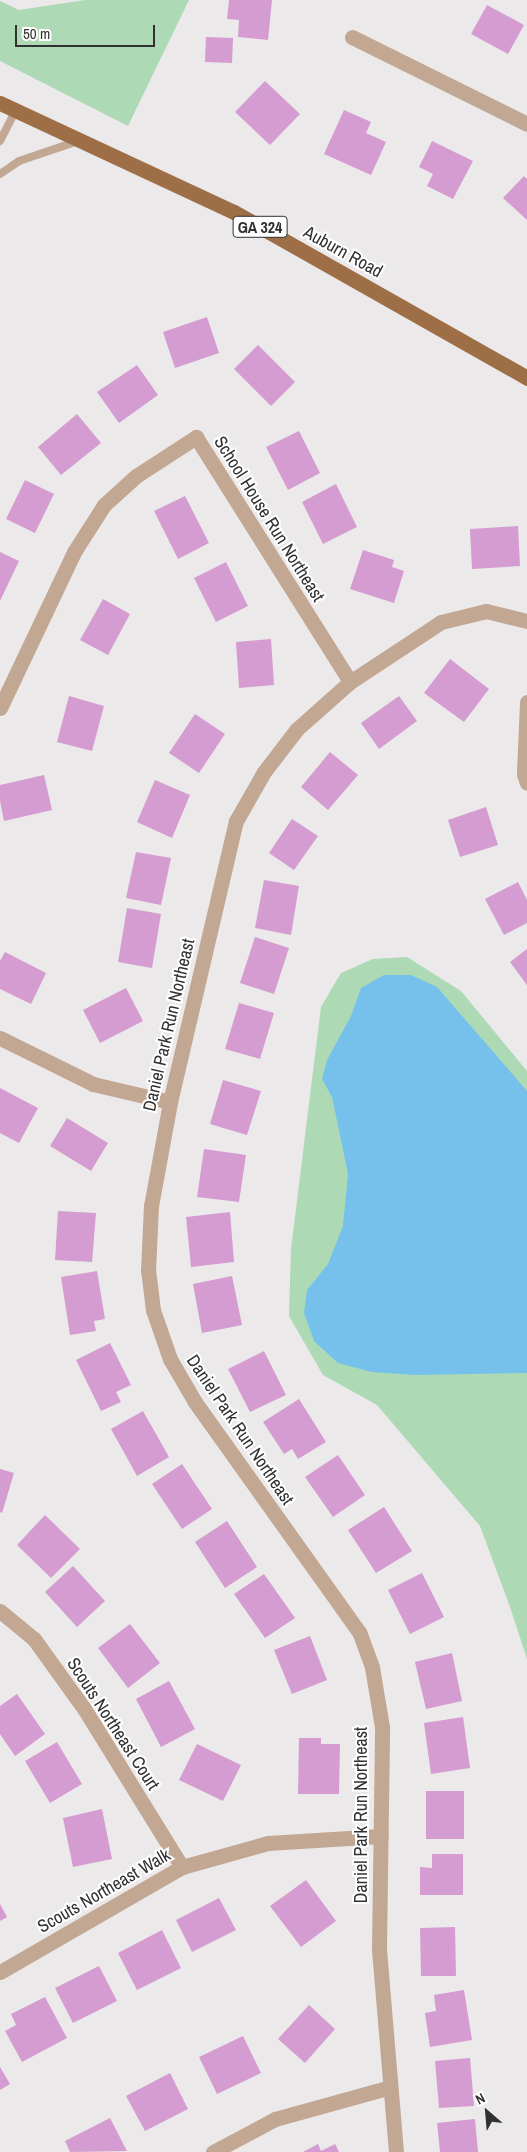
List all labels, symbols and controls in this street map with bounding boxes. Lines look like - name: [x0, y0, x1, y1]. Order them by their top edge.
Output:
- scale bar: [18, 15, 158, 47]
- text: 50 m: [23, 23, 50, 44]
- road number: GA 324: [231, 213, 289, 240]
- street label: Auburn Road: [300, 221, 386, 283]
- street label: School House Run Northeast: [209, 432, 329, 606]
- street label: Daniel Park Run Northeast: [139, 937, 199, 1113]
- street label: Daniel Park Run Northeast: [182, 1351, 298, 1509]
- street label: Scouts Northeast Court: [62, 1654, 164, 1794]
- street label: Daniel Park Run Northeast: [350, 1727, 372, 1903]
- street label: Scouts Northeast Walk: [34, 1844, 174, 1938]
- north arrow: [462, 2087, 512, 2137]
- text: N: [472, 2089, 488, 2109]

